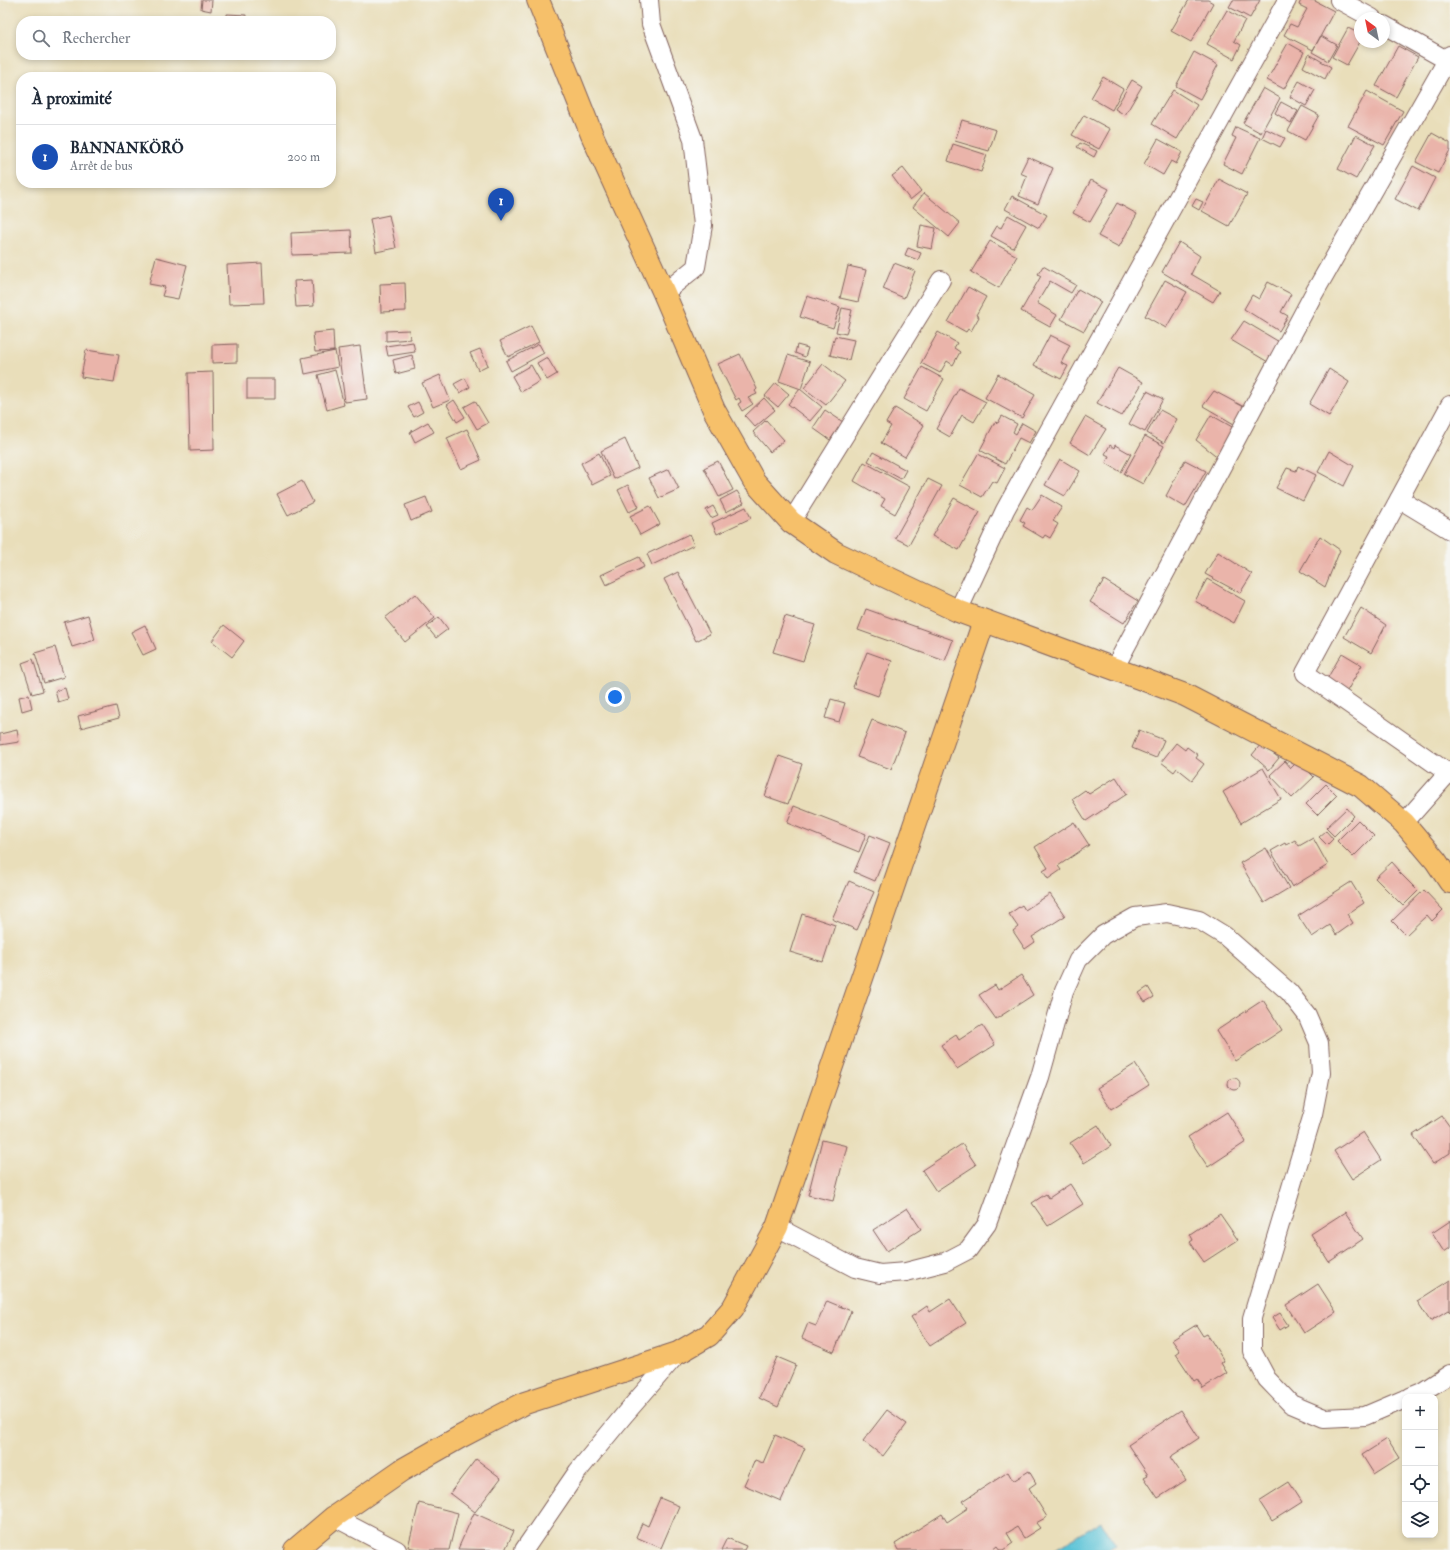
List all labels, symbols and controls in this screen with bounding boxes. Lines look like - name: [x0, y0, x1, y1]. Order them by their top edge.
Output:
- north arrow: [1354, 12, 1390, 48]
- search box: [16, 16, 336, 60]
- icon: search: [30, 27, 52, 49]
- text: Rechercher: [62, 29, 130, 48]
- text: À proximité: [32, 88, 112, 109]
- text: BANNANKÖRÖ: [70, 139, 184, 158]
- text: 1: [43, 149, 47, 165]
- text: 200 m: [287, 149, 320, 165]
- text: Arrêt de bus: [70, 158, 132, 174]
- pin: 1: [488, 188, 514, 221]
- your location: [605, 687, 625, 707]
- map controls: [1402, 1394, 1438, 1538]
- button: +: [1402, 1394, 1438, 1430]
- button: −: [1402, 1430, 1438, 1466]
- button: locate: [1402, 1466, 1438, 1502]
- button: layers: [1402, 1502, 1438, 1538]

